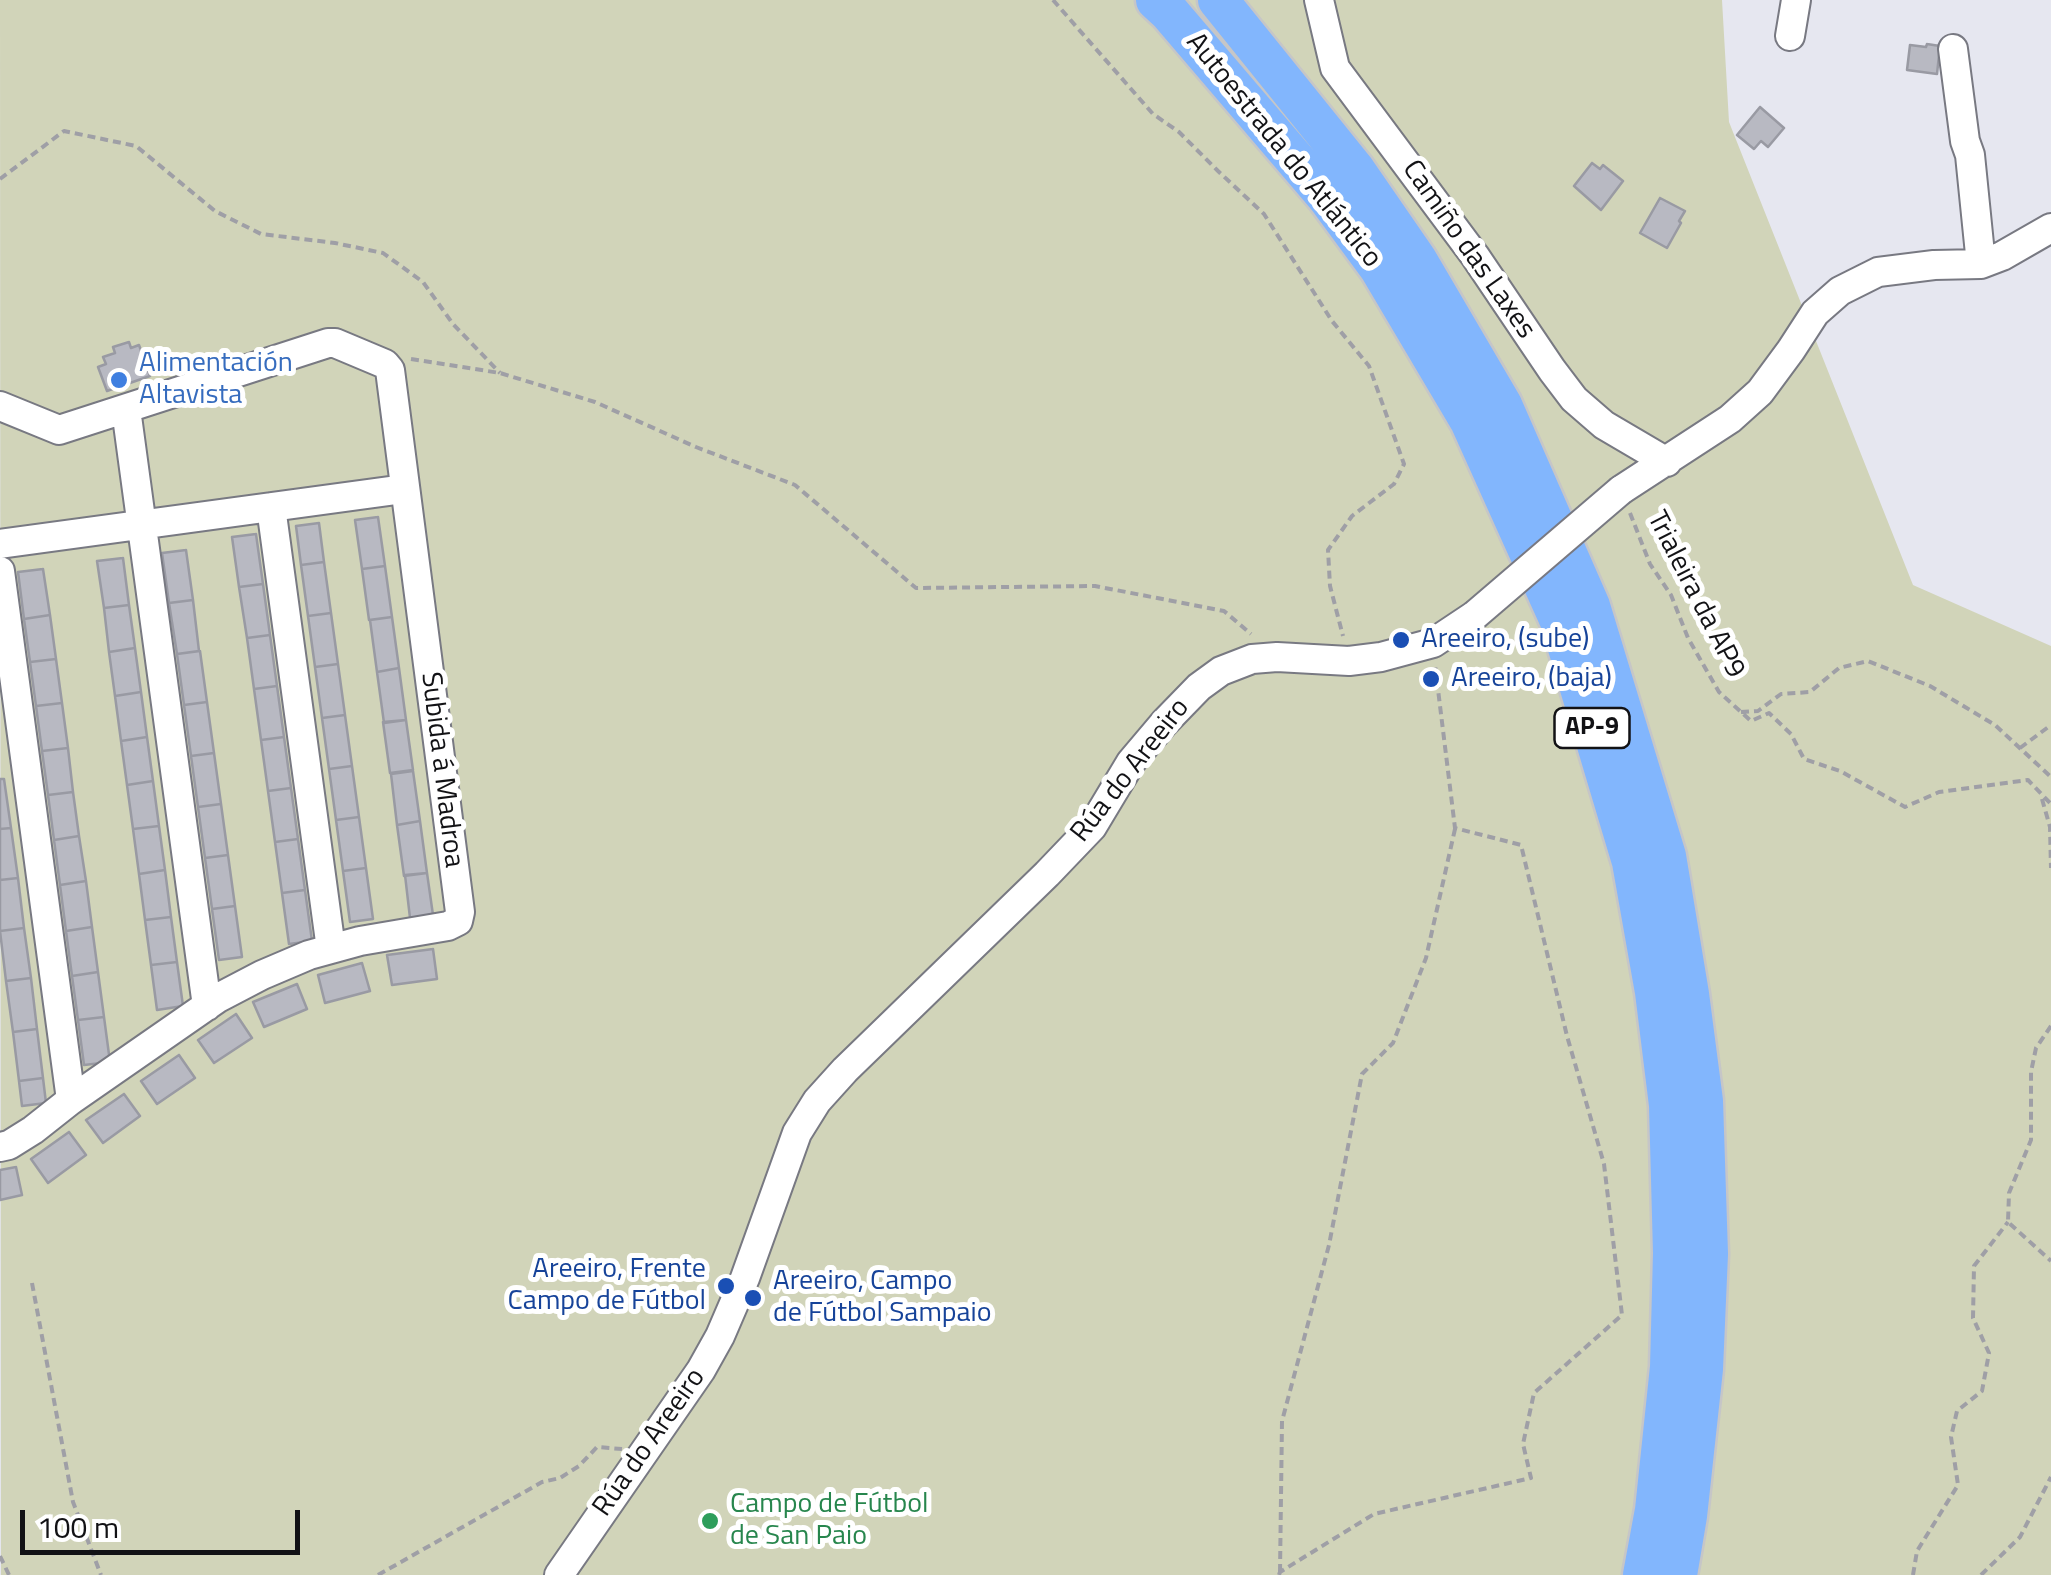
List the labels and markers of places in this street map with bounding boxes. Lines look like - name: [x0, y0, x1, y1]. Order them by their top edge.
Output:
- place label: Alimentación Altavista: [139, 347, 293, 413]
- marker: Alimentación Altavista: [108, 369, 130, 391]
- place label: Areeiro, (sube): [1421, 623, 1589, 657]
- marker: Areeiro, (sube): [1390, 629, 1412, 651]
- place label: Areeiro, (baja): [1451, 662, 1612, 696]
- marker: Areeiro, (baja): [1420, 668, 1442, 690]
- place label: Areeiro, Frente Campo de Fútbol: [508, 1253, 706, 1319]
- place label: Areeiro, Campo de Fútbol Sampaio: [773, 1265, 991, 1331]
- marker: Areeiro, Frente Campo de Fútbol: [715, 1275, 737, 1297]
- marker: Areeiro, Campo de Fútbol Sampaio: [742, 1287, 764, 1309]
- place label: Campo de Fútbol de San Paio: [730, 1488, 928, 1554]
- marker: Campo de Fútbol de San Paio: [699, 1510, 721, 1532]

